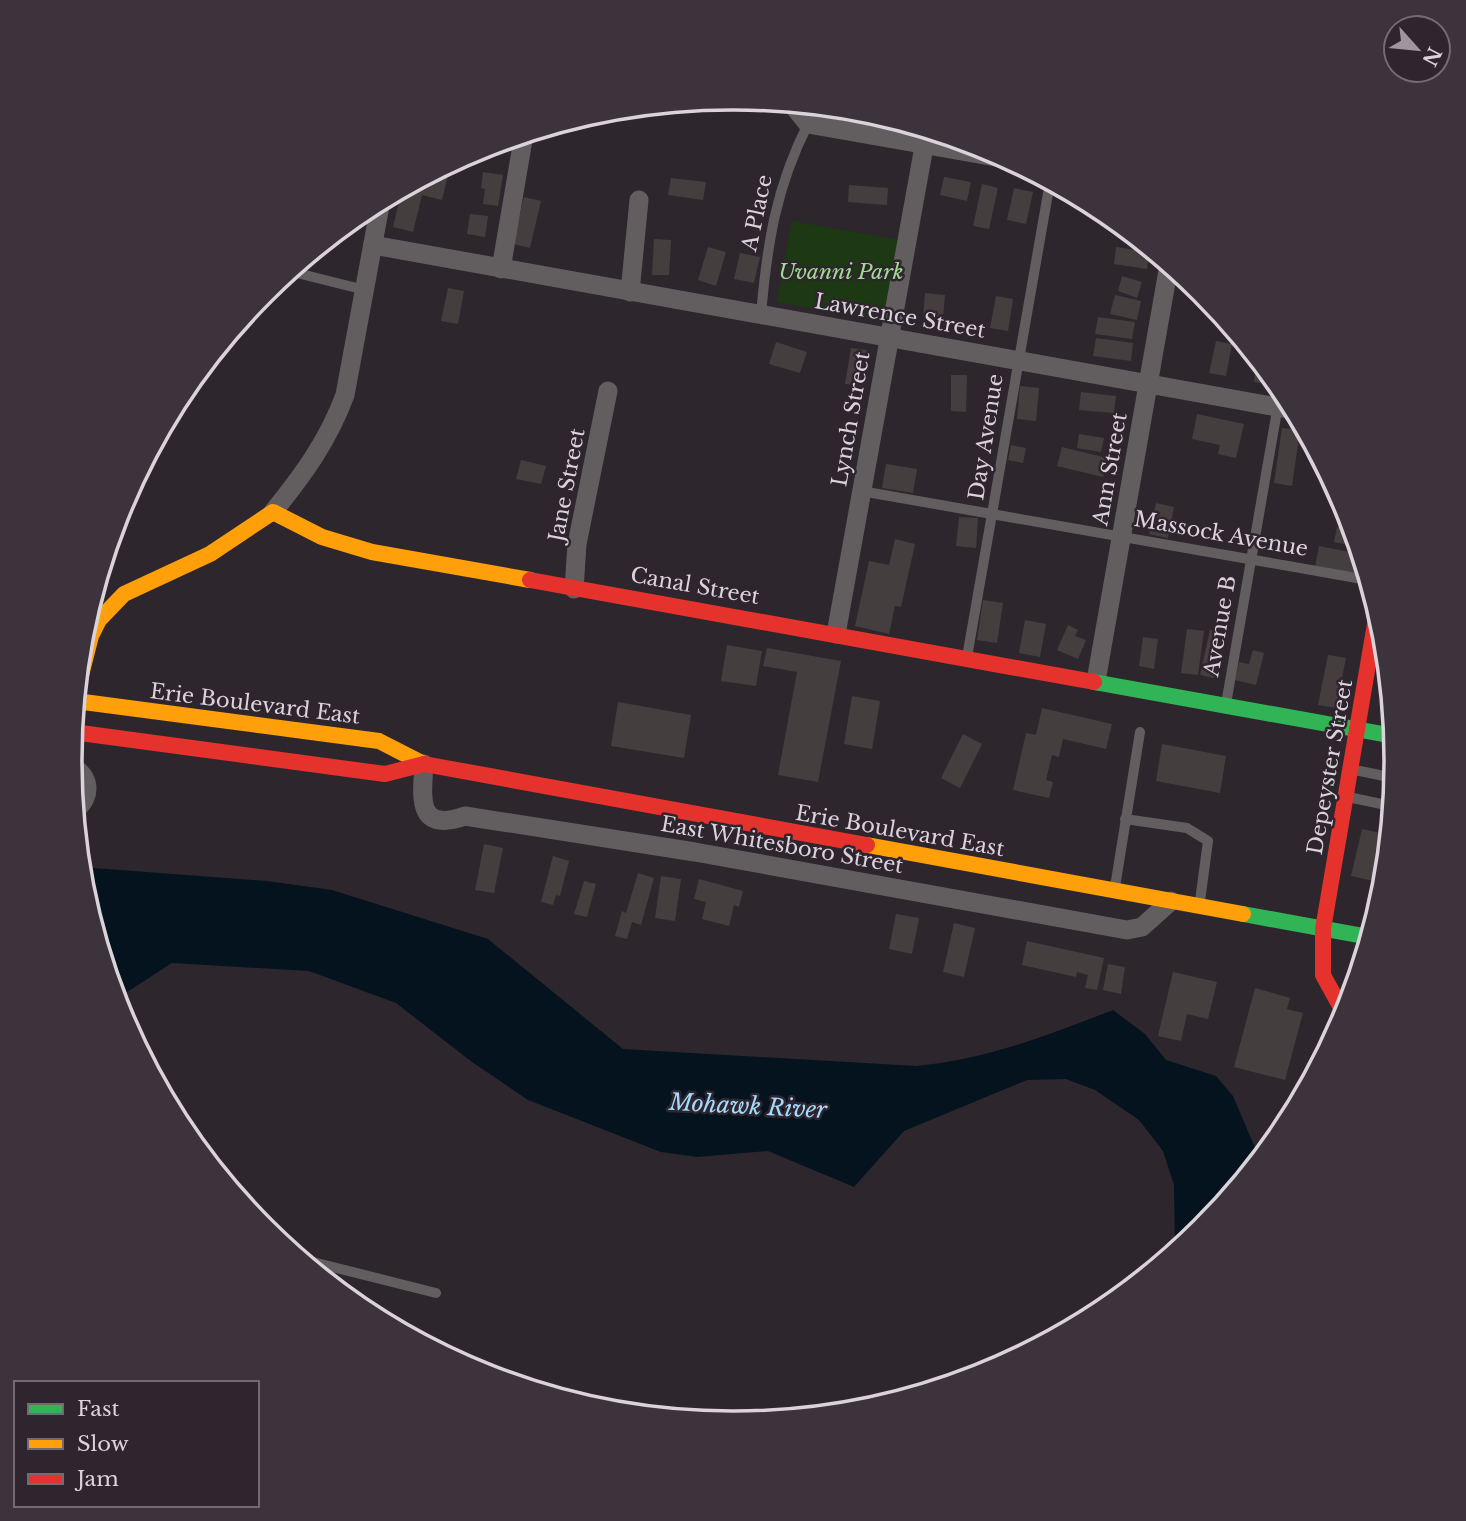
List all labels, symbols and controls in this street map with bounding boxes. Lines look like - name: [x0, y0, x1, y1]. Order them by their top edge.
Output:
- north arrow: [1382, 14, 1452, 84]
- text: N: [1417, 43, 1446, 70]
- street label: A Place: [736, 172, 778, 255]
- park label: Uvanni Park: [778, 259, 904, 285]
- street label: Lawrence Street: [812, 288, 988, 344]
- street label: Lynch Street: [826, 349, 876, 488]
- street label: Day Avenue: [963, 372, 1009, 502]
- street label: Ann Street: [1087, 410, 1133, 529]
- street label: Jane Street: [543, 426, 591, 547]
- street label: Massock Avenue: [1132, 506, 1310, 562]
- street label: Canal Street: [628, 562, 762, 610]
- street label: Avenue B: [1198, 573, 1242, 680]
- street label: Depeyster Street: [1302, 677, 1358, 857]
- street label: Erie Boulevard East: [148, 678, 362, 730]
- street label: Erie Boulevard East: [794, 800, 1006, 862]
- street label: East Whitesboro Street: [659, 811, 905, 879]
- water label: Mohawk River: [667, 1088, 829, 1124]
- legend: [14, 1381, 259, 1507]
- text: Fast: [77, 1396, 119, 1422]
- text: Slow: [77, 1431, 129, 1457]
- text: Jam: [74, 1466, 119, 1492]

